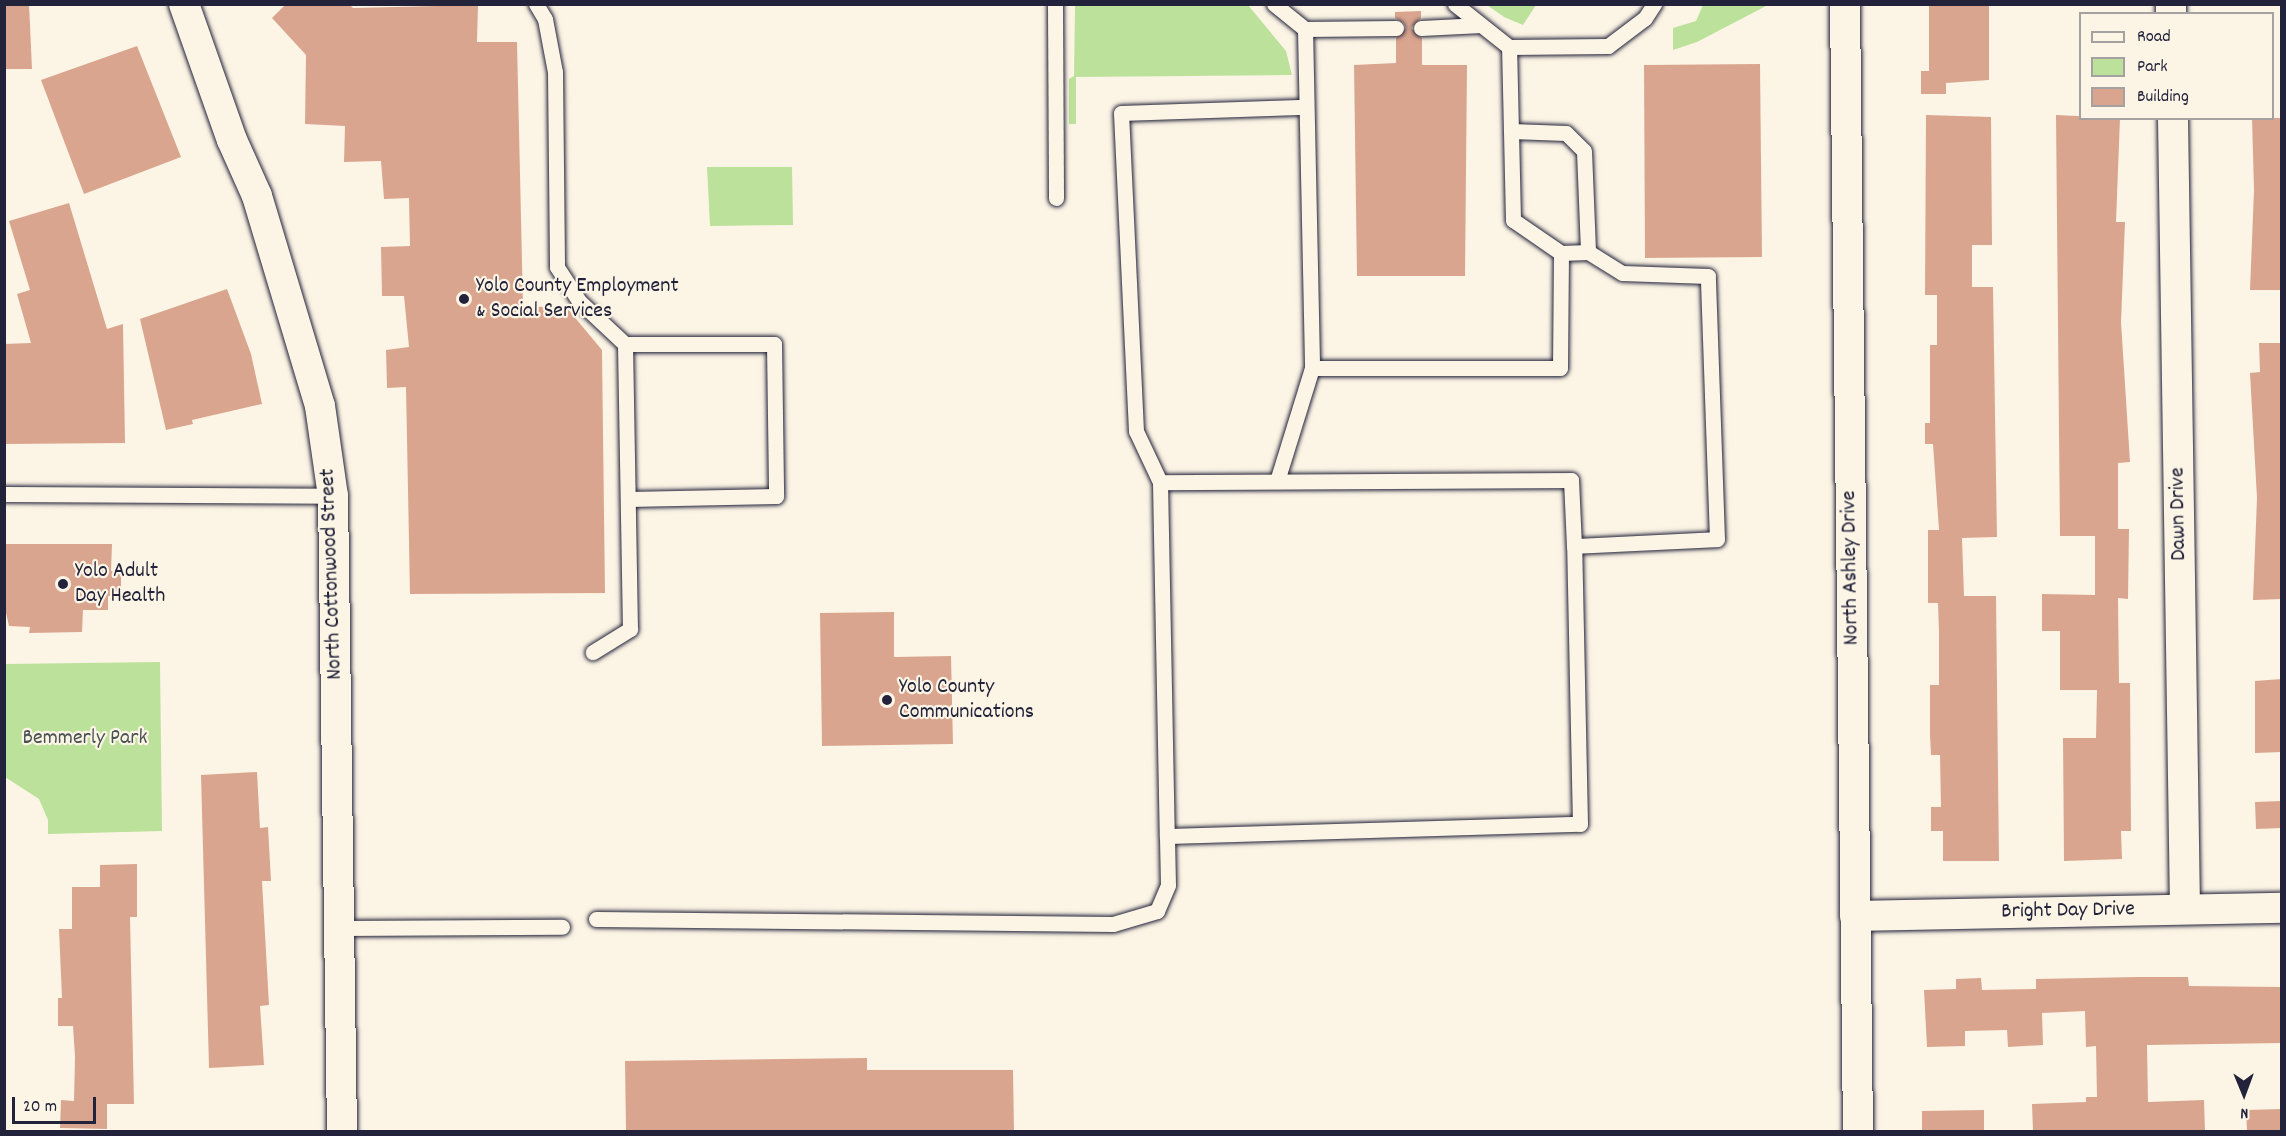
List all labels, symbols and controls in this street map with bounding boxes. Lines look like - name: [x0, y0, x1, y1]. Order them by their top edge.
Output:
- legend: [2079, 12, 2274, 120]
- text: Road: [2137, 25, 2171, 50]
- text: Park: [2137, 55, 2168, 80]
- text: Building: [2137, 85, 2189, 110]
- place label: Yolo County Employment & Social Services: [476, 273, 679, 324]
- marker: Yolo County Employment & Social Services: [457, 292, 471, 306]
- street label: Dawn Drive: [2165, 467, 2193, 561]
- street label: North Cottonwood Street: [315, 468, 349, 680]
- street label: North Ashley Drive: [1836, 490, 1866, 646]
- place label: Yolo Adult Day Health: [75, 558, 165, 610]
- marker: Yolo Adult Day Health: [56, 577, 70, 591]
- place label: Yolo County Communications: [899, 674, 1034, 726]
- marker: Yolo County Communications: [880, 693, 894, 707]
- park label: Bemmerly Park: [23, 726, 147, 752]
- street label: Bright Day Drive: [2001, 897, 2135, 925]
- north arrow: [2214, 1064, 2274, 1124]
- scale bar: [15, 1085, 99, 1123]
- text: 20 m: [23, 1095, 57, 1120]
- text: N: [2240, 1101, 2248, 1124]

